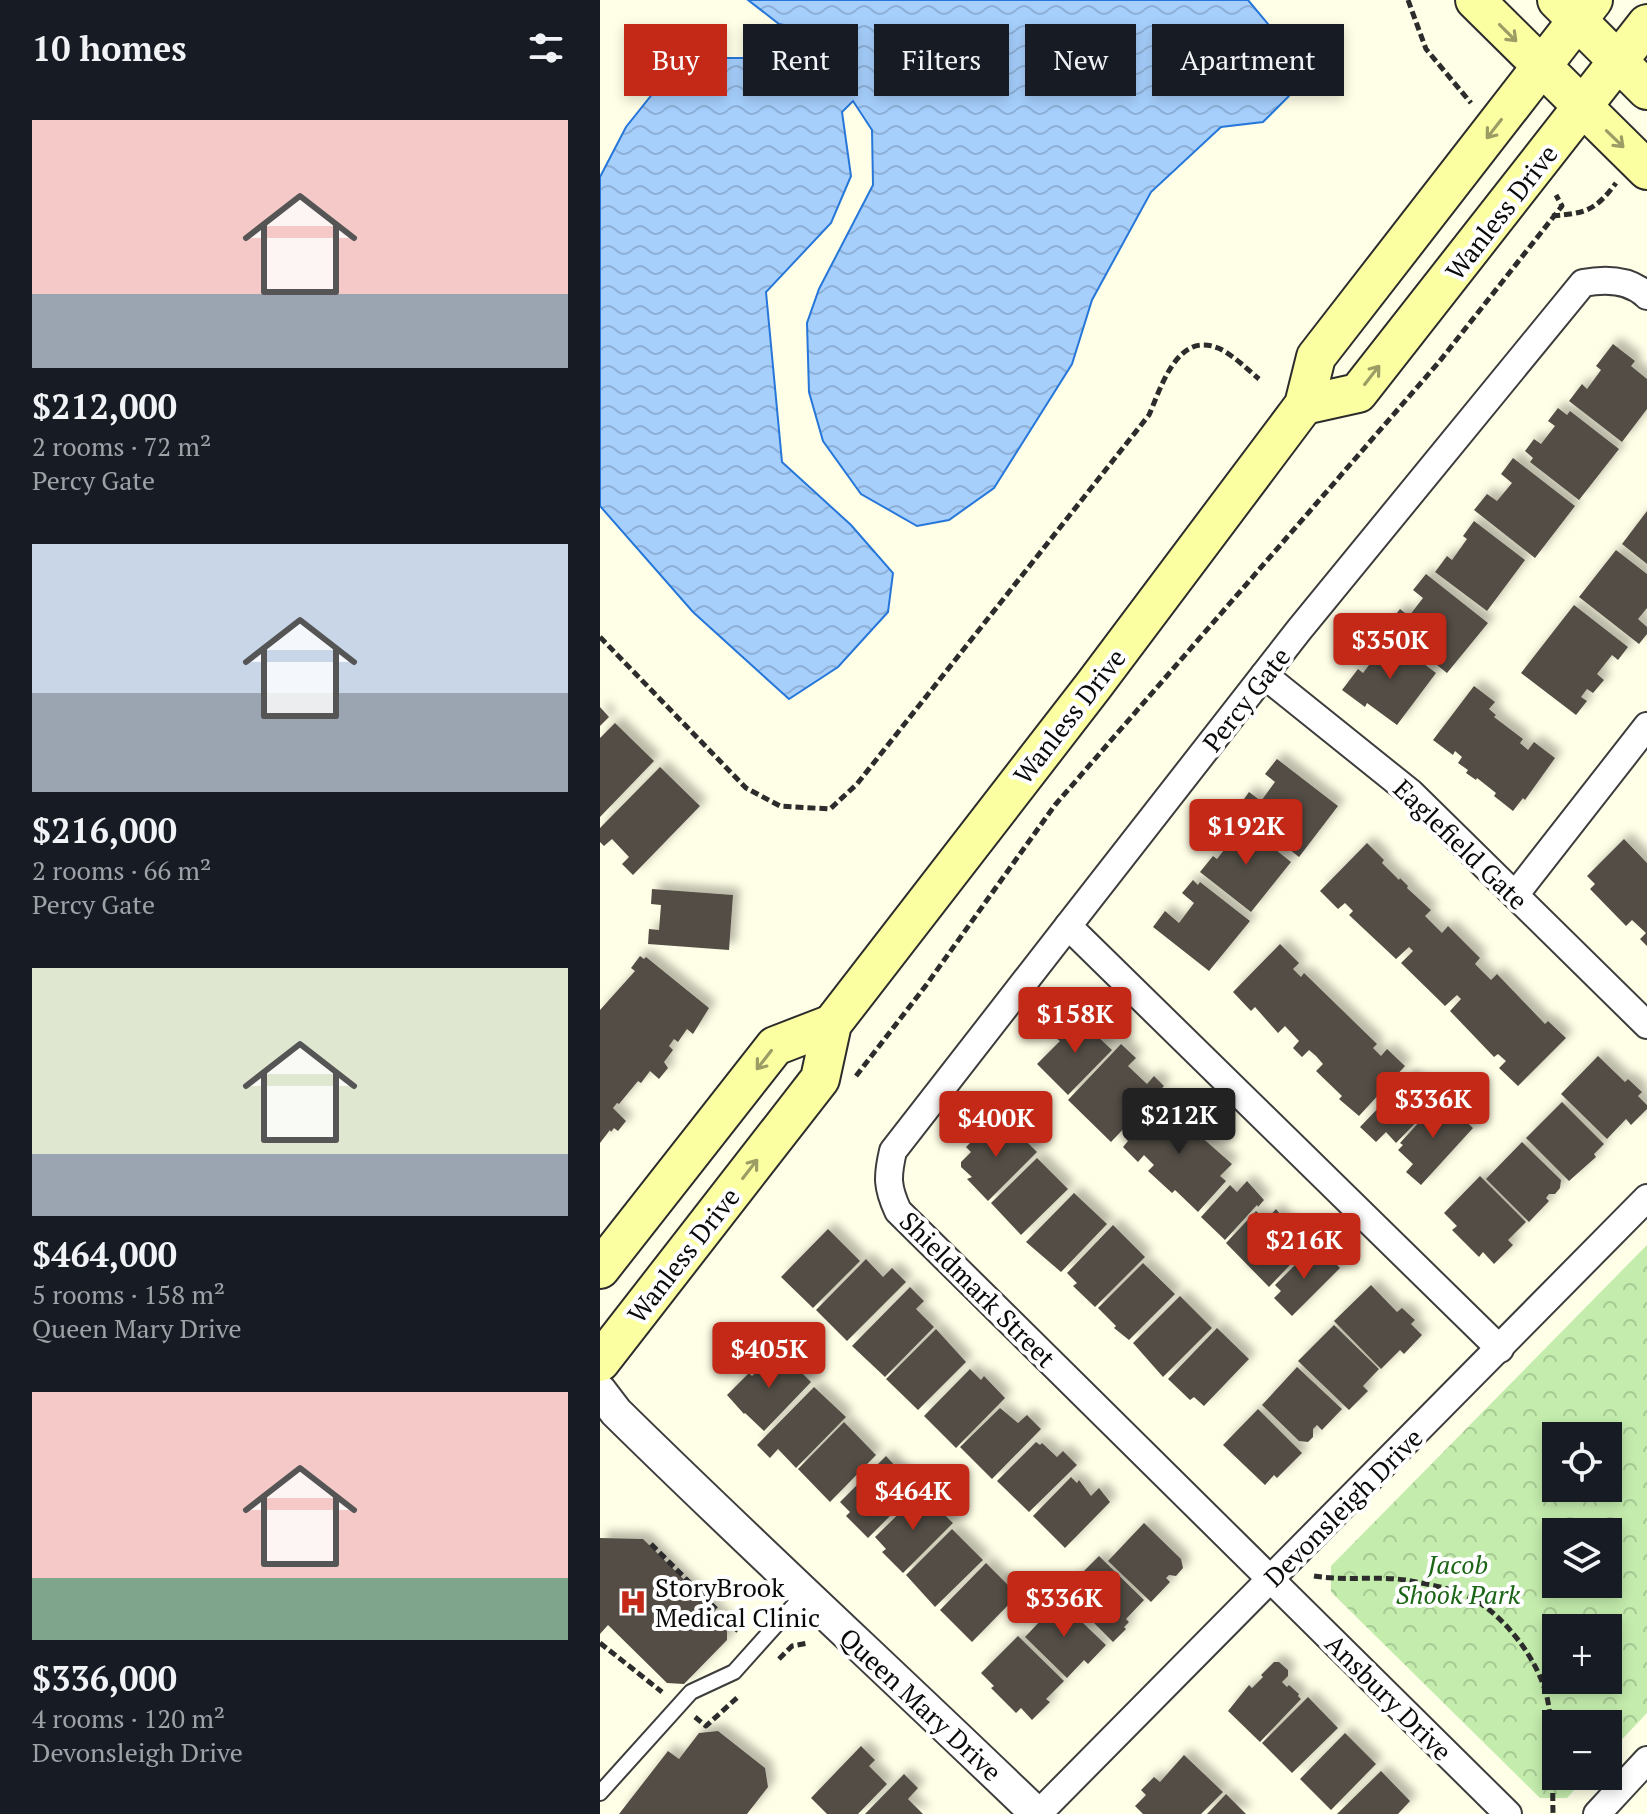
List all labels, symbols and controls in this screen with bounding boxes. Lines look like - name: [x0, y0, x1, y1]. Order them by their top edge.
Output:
- chip: Buy: [624, 24, 727, 96]
- chip: Rent: [743, 24, 858, 96]
- chip: Filters: [874, 24, 1009, 96]
- chip: New: [1025, 24, 1136, 96]
- chip: Apartment: [1152, 24, 1344, 96]
- one-way arrow: [1498, 24, 1518, 43]
- text: 10 homes: [32, 26, 187, 71]
- icon: filters: [524, 26, 568, 70]
- one-way arrow: [1485, 117, 1502, 139]
- one-way arrow: [1605, 129, 1624, 148]
- street label: Wanless Drive: [1437, 137, 1565, 287]
- icon: home: [228, 172, 372, 316]
- one-way arrow: [1364, 365, 1381, 386]
- text: $212,000: [32, 384, 177, 429]
- text: 2 rooms · 72 m²: [32, 429, 211, 463]
- text: Percy Gate: [32, 463, 155, 497]
- icon: home: [228, 596, 372, 740]
- pin: $350K: [1334, 613, 1446, 681]
- text: $350K: [1351, 622, 1429, 656]
- street label: Percy Gate: [1195, 640, 1297, 758]
- street label: Wanless Drive: [1005, 641, 1133, 791]
- street label: Eaglefield Gate: [1387, 771, 1535, 917]
- pin: $192K: [1190, 799, 1302, 867]
- text: $216,000: [32, 808, 177, 853]
- text: $192K: [1207, 808, 1285, 842]
- text: 2 rooms · 66 m²: [32, 853, 211, 887]
- text: Percy Gate: [32, 887, 155, 921]
- pin: $158K: [1019, 987, 1131, 1055]
- text: $158K: [1036, 996, 1114, 1030]
- icon: home: [228, 1020, 372, 1164]
- one-way arrow: [756, 1049, 773, 1070]
- pin: $336K: [1377, 1072, 1489, 1140]
- text: $336K: [1394, 1081, 1472, 1115]
- pin: $212K: [1123, 1088, 1235, 1156]
- pin: $400K: [940, 1091, 1052, 1159]
- text: $212K: [1140, 1097, 1218, 1131]
- text: $400K: [957, 1100, 1035, 1134]
- one-way arrow: [742, 1159, 759, 1180]
- street label: Wanless Drive: [619, 1180, 747, 1330]
- street label: Shieldmark Street: [893, 1204, 1063, 1374]
- pin: $216K: [1248, 1213, 1360, 1281]
- text: $216K: [1265, 1222, 1343, 1256]
- text: $464,000: [32, 1232, 177, 1277]
- text: 5 rooms · 158 m²: [32, 1277, 225, 1311]
- text: Queen Mary Drive: [32, 1311, 242, 1345]
- pin: $405K: [713, 1322, 825, 1390]
- text: $405K: [730, 1331, 808, 1365]
- street label: Devonsleigh Drive: [1256, 1420, 1430, 1594]
- map controls: [1542, 1422, 1622, 1790]
- button: locate: [1542, 1422, 1622, 1502]
- icon: home: [228, 1444, 372, 1588]
- pin: $464K: [857, 1464, 969, 1532]
- text: $464K: [874, 1473, 952, 1507]
- button: layers: [1542, 1518, 1622, 1598]
- park label: Jacob Shook Park: [1396, 1547, 1521, 1611]
- place label: StoryBrook Medical Clinic: [655, 1570, 820, 1634]
- pin: $336K: [1008, 1571, 1120, 1639]
- text: $336K: [1025, 1580, 1103, 1614]
- hospital icon: StoryBrook Medical Clinic: [618, 1587, 648, 1617]
- button: +: [1542, 1614, 1622, 1694]
- street label: Queen Mary Drive: [833, 1620, 1009, 1788]
- street label: Ansbury Drive: [1318, 1626, 1460, 1768]
- text: $336,000: [32, 1656, 177, 1701]
- text: 4 rooms · 120 m²: [32, 1701, 225, 1735]
- button: −: [1542, 1710, 1622, 1790]
- text: Devonsleigh Drive: [32, 1735, 243, 1769]

